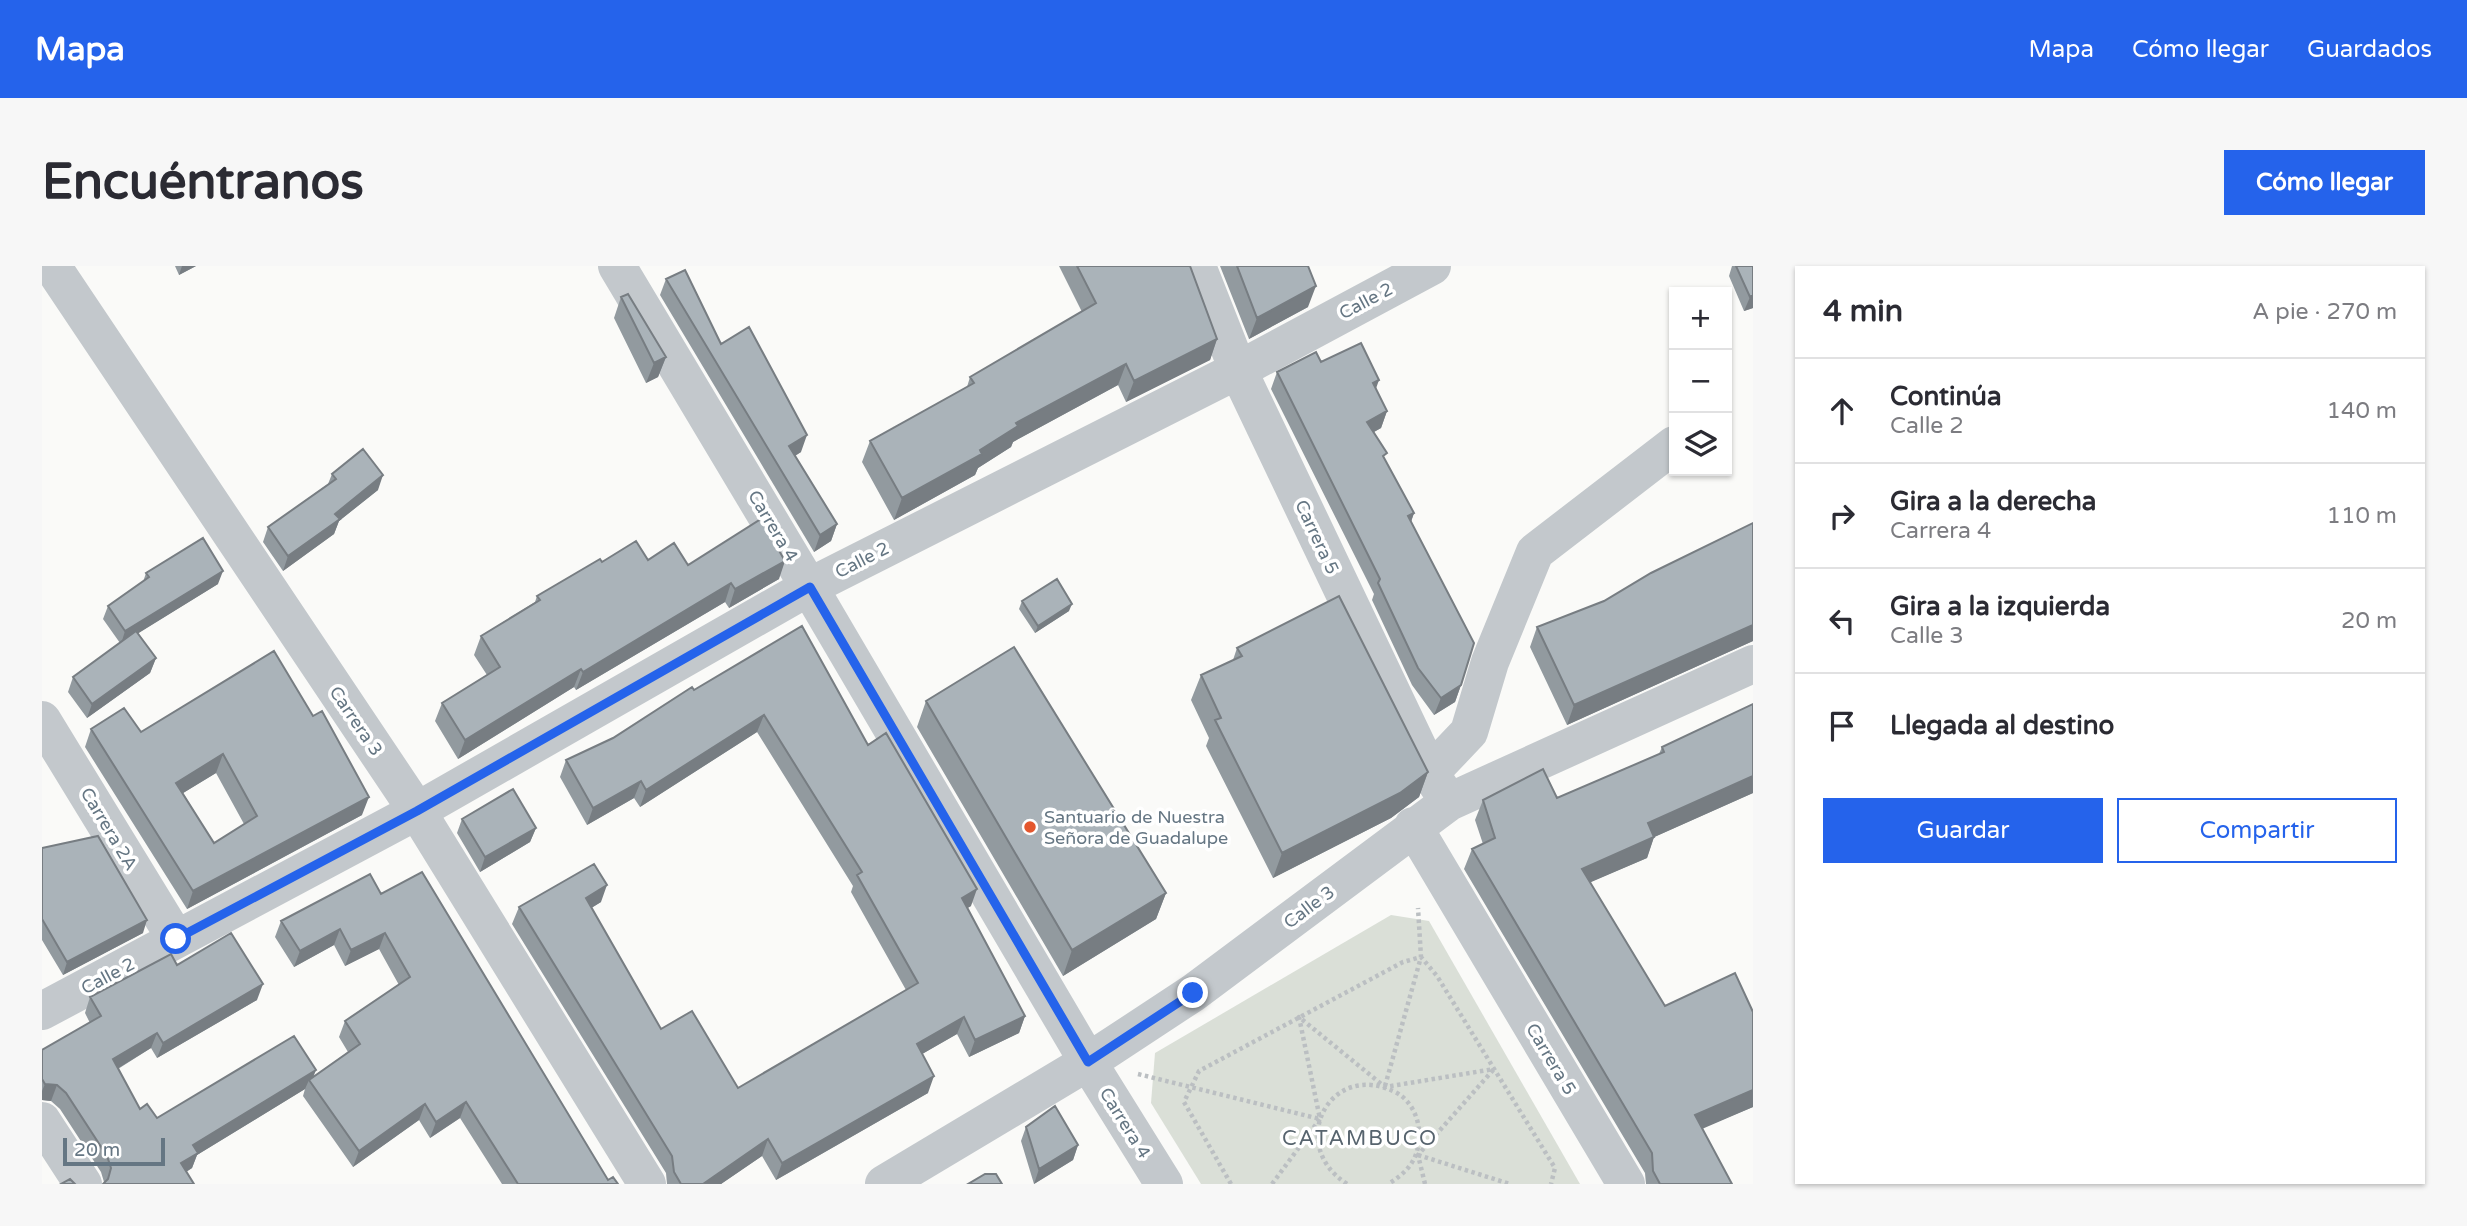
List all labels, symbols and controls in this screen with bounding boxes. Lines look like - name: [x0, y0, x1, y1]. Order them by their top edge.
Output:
- text: Mapa: [35, 30, 125, 69]
- text: Mapa: [2029, 35, 2094, 64]
- text: Cómo llegar: [2132, 35, 2269, 64]
- text: Guardados: [2307, 35, 2432, 64]
- button: Cómo llegar: [2224, 150, 2425, 215]
- text: Encuéntranos: [42, 153, 364, 212]
- street label: Calle 2: [1335, 278, 1397, 324]
- map controls: [1669, 287, 1732, 476]
- button: +: [1669, 287, 1732, 350]
- text: 4 min: [1823, 293, 1903, 330]
- text: A pie · 270 m: [2252, 298, 2397, 326]
- button: −: [1669, 350, 1732, 413]
- text: Continúa: [1890, 381, 2002, 412]
- icon: ahead: [1823, 392, 1861, 430]
- text: 140 m: [2327, 397, 2397, 425]
- text: Calle 2: [1890, 412, 1964, 440]
- button: layers: [1669, 413, 1732, 476]
- street label: Carrera 4: [743, 486, 803, 566]
- text: Gira a la derecha: [1890, 486, 2096, 517]
- street label: Carrera 5: [1290, 496, 1344, 578]
- icon: right: [1823, 497, 1861, 535]
- text: 110 m: [2327, 502, 2397, 530]
- text: Carrera 4: [1890, 517, 1991, 545]
- street label: Calle 2: [831, 537, 893, 583]
- text: Gira a la izquierda: [1890, 591, 2110, 622]
- icon: left: [1823, 602, 1861, 640]
- text: 20 m: [2341, 607, 2397, 635]
- text: Calle 3: [1890, 622, 1964, 650]
- street label: Carrera 3: [325, 682, 387, 760]
- icon: arrive: [1823, 707, 1861, 745]
- text: Llegada al destino: [1890, 710, 2114, 741]
- street label: Carrera 2A: [76, 784, 142, 874]
- button: Guardar: [1823, 798, 2103, 863]
- button: Compartir: [2117, 798, 2397, 863]
- place label: Santuario de Nuestra Señora de Guadalupe: [1044, 806, 1228, 849]
- marker: Santuario de Nuestra Señora de Guadalupe: [1022, 819, 1038, 835]
- street label: Calle 3: [1279, 881, 1339, 933]
- route start: [160, 923, 191, 954]
- street label: Calle 2: [77, 953, 139, 999]
- route end: [1177, 977, 1208, 1008]
- street label: Carrera 5: [1521, 1019, 1581, 1099]
- street label: Carrera 4: [1095, 1084, 1155, 1162]
- district label: CATAMBUCO: [1282, 1126, 1438, 1151]
- scale bar: [63, 1135, 164, 1167]
- text: 20 m: [74, 1139, 120, 1161]

